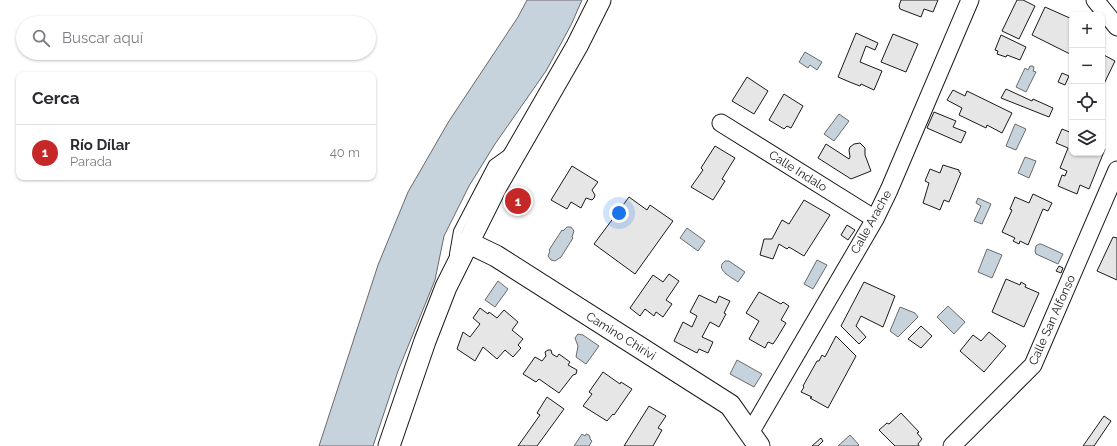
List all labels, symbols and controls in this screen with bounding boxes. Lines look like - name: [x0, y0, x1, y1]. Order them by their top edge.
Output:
- map controls: [1069, 12, 1105, 156]
- button: +: [1069, 12, 1105, 48]
- search box: [16, 16, 376, 60]
- icon: search: [30, 27, 52, 49]
- text: Buscar aquí: [62, 29, 143, 47]
- button: −: [1069, 48, 1105, 84]
- button: locate: [1069, 84, 1105, 120]
- text: Cerca: [32, 88, 80, 108]
- button: layers: [1069, 120, 1105, 156]
- text: Río Dílar: [70, 136, 130, 154]
- text: 1: [42, 145, 48, 160]
- text: 40 m: [330, 145, 360, 160]
- street label: Calle Indalo: [766, 148, 830, 194]
- text: Parada: [70, 154, 112, 169]
- pin: 1: [505, 186, 531, 216]
- street label: Calle Arache: [848, 188, 894, 256]
- your location: [609, 203, 629, 223]
- street label: Calle San Alfonso: [1026, 273, 1078, 367]
- street label: Camino Chirivi: [584, 309, 658, 363]

